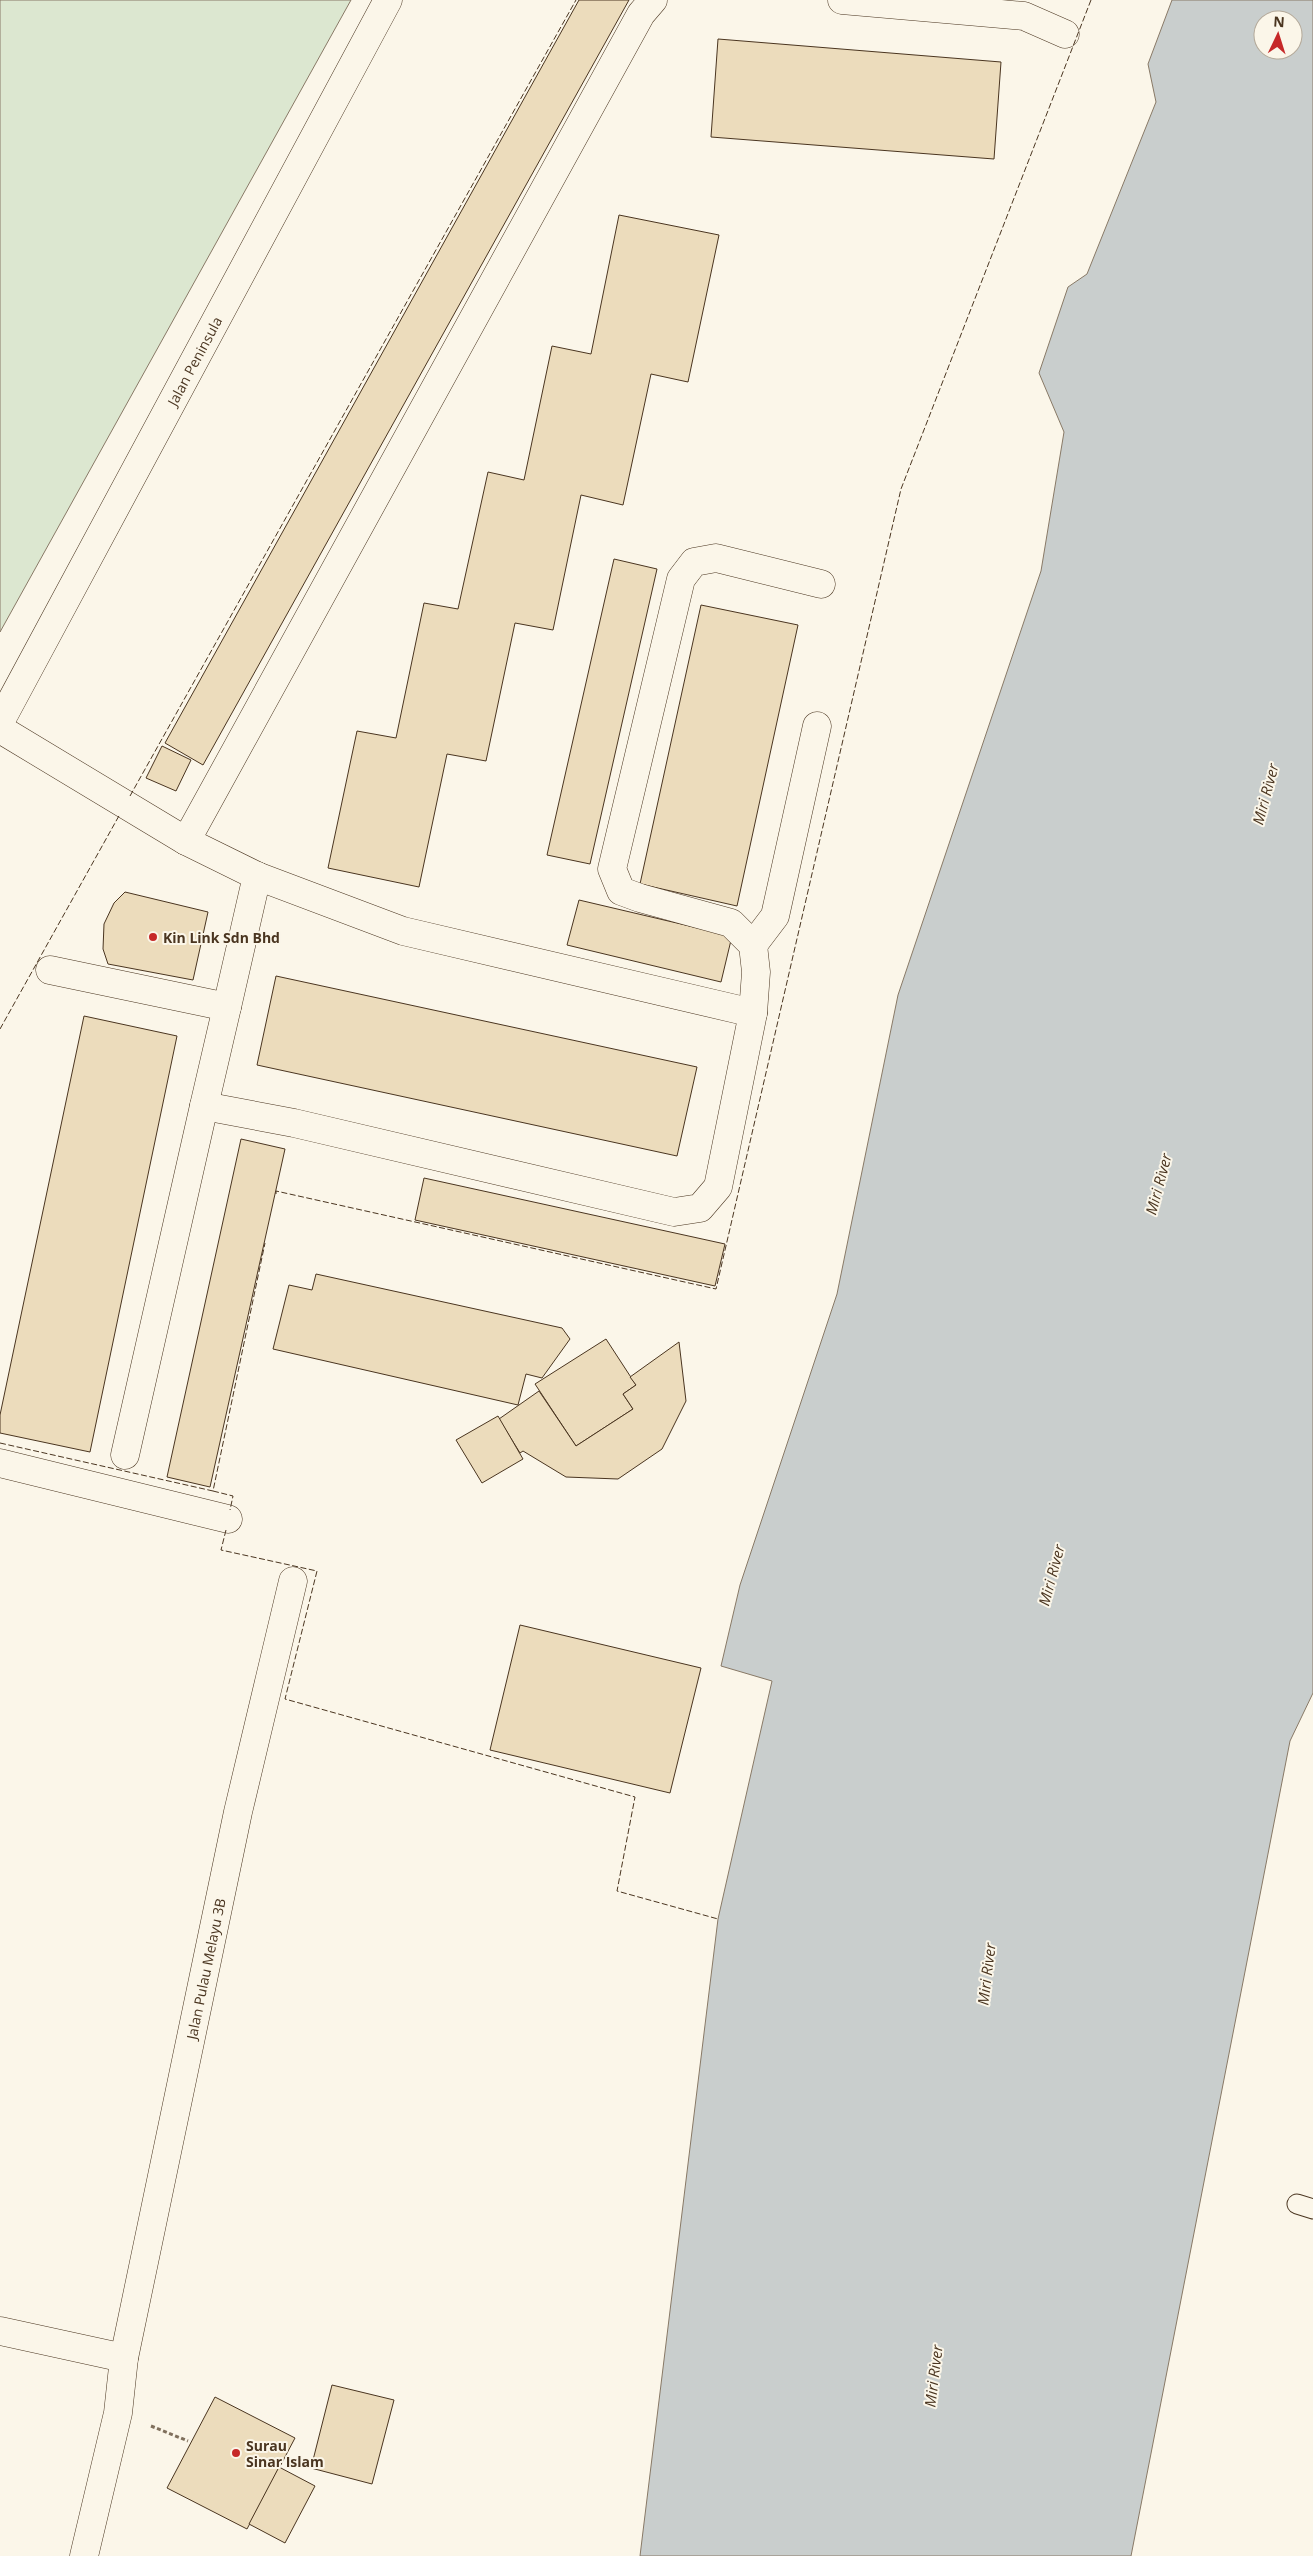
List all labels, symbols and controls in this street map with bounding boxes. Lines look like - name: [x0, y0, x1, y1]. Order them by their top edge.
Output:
- north arrow: [1253, 10, 1303, 60]
- text: N: [1273, 12, 1285, 31]
- street label: Jalan Peninsula: [161, 313, 226, 411]
- water label: Miri River: [1247, 760, 1283, 827]
- place label: Kin Link Sdn Bhd: [163, 928, 280, 947]
- marker: Kin Link Sdn Bhd: [147, 931, 159, 943]
- water label: Miri River: [1140, 1150, 1176, 1217]
- water label: Miri River: [1033, 1541, 1069, 1608]
- street label: Jalan Pulau Melayu 3B: [181, 1896, 229, 2043]
- water label: Miri River: [972, 1941, 1000, 2006]
- water label: Miri River: [919, 2343, 947, 2408]
- place label: Surau Sinar Islam: [246, 2436, 324, 2471]
- marker: Surau Sinar Islam: [230, 2447, 242, 2459]

